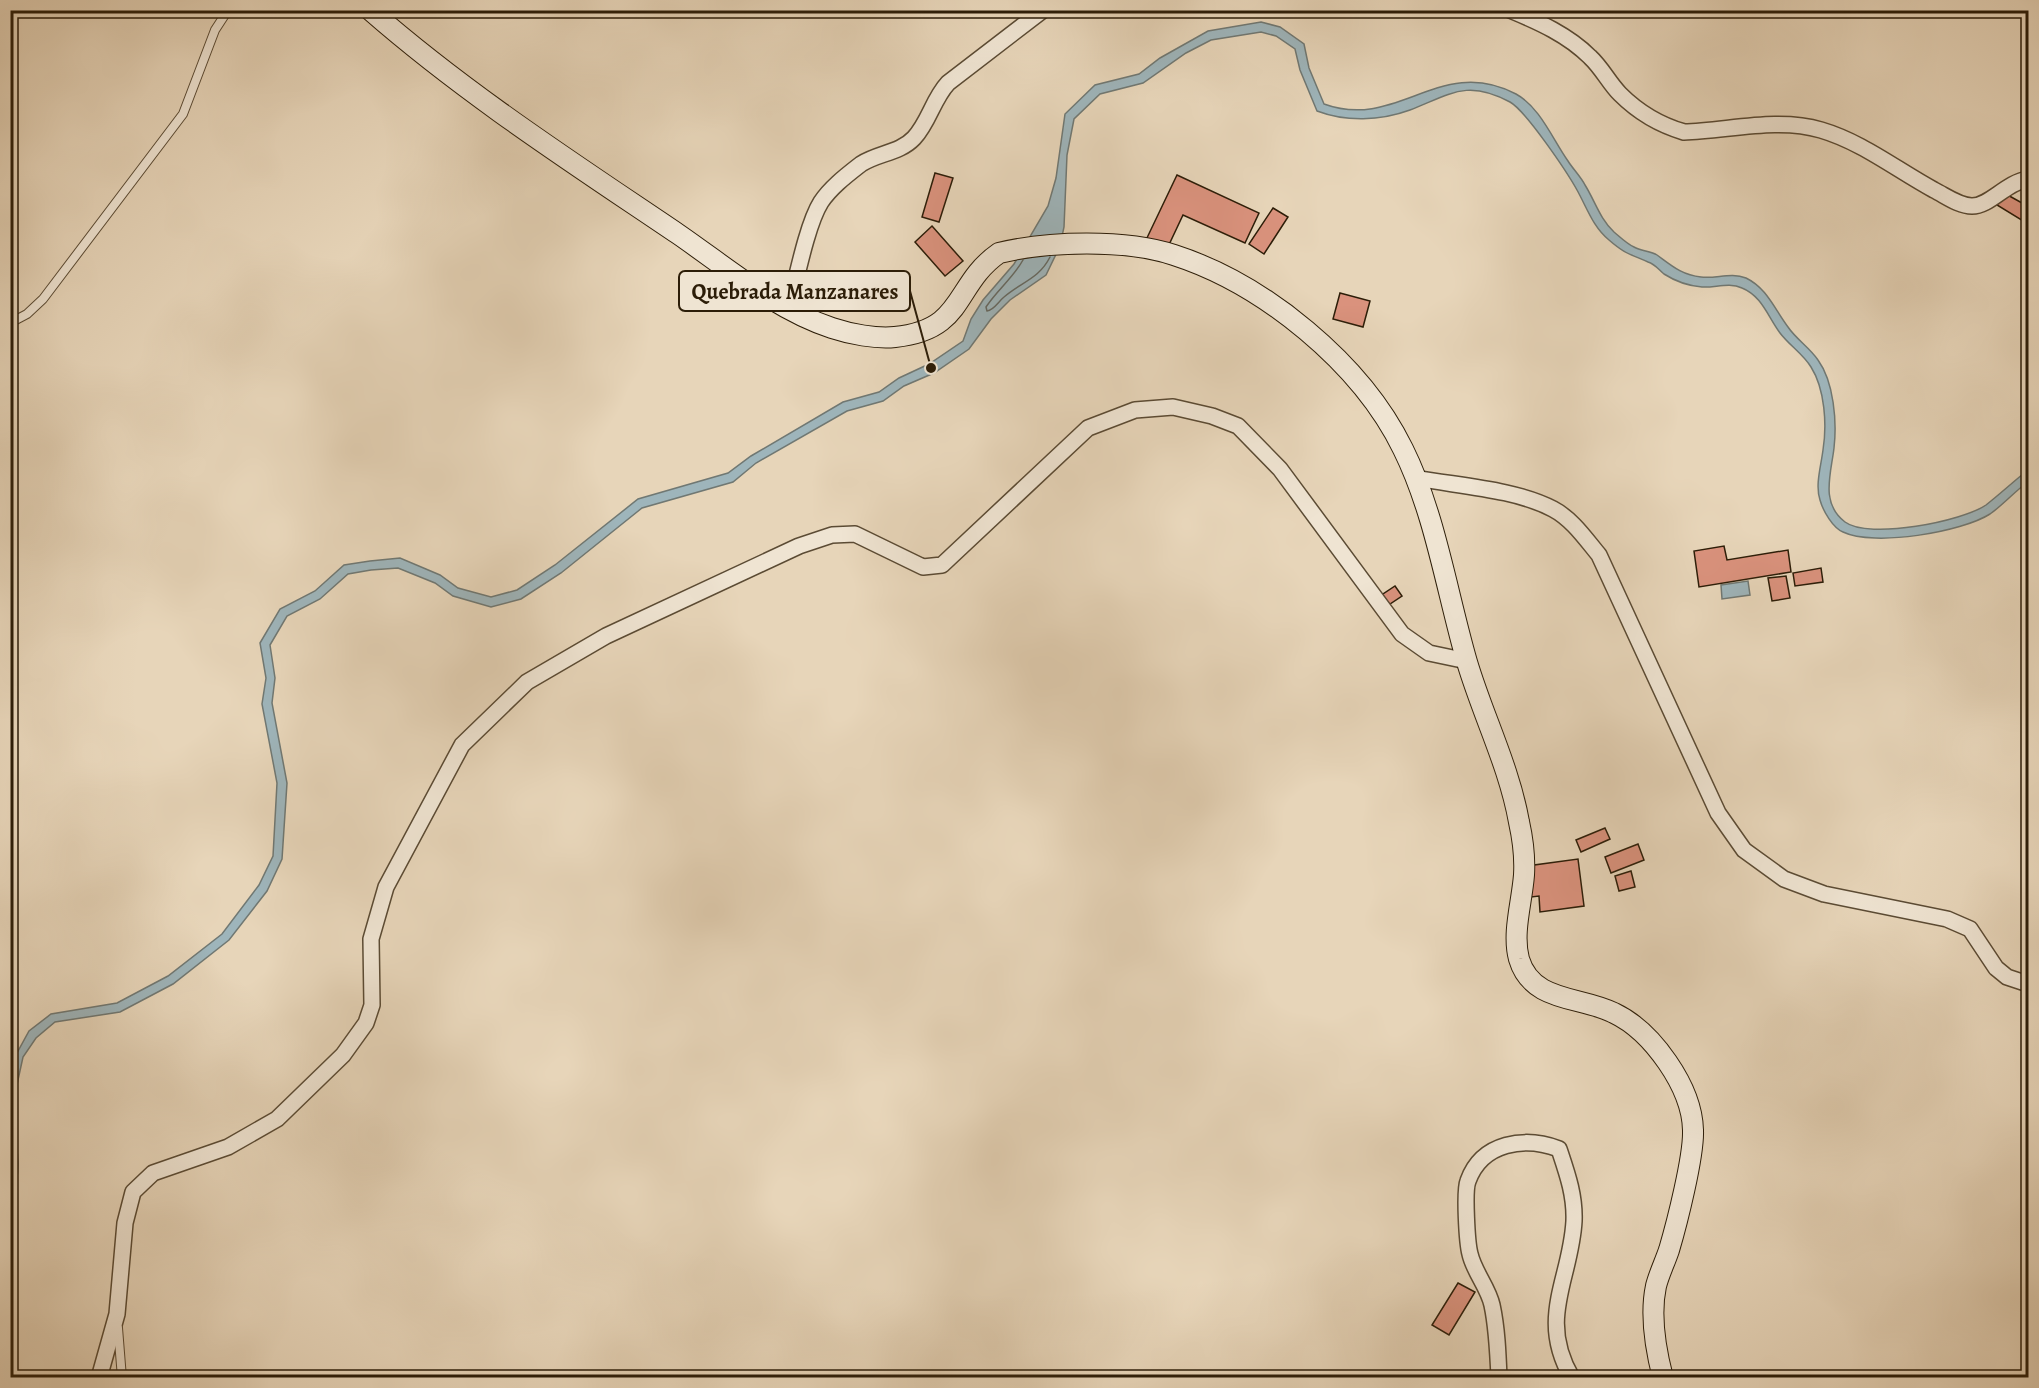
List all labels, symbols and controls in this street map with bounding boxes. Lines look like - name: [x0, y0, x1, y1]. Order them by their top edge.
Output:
- callout: Quebrada Manzanares: [679, 271, 910, 311]
- text: Quebrada Manzanares: [692, 277, 899, 307]

